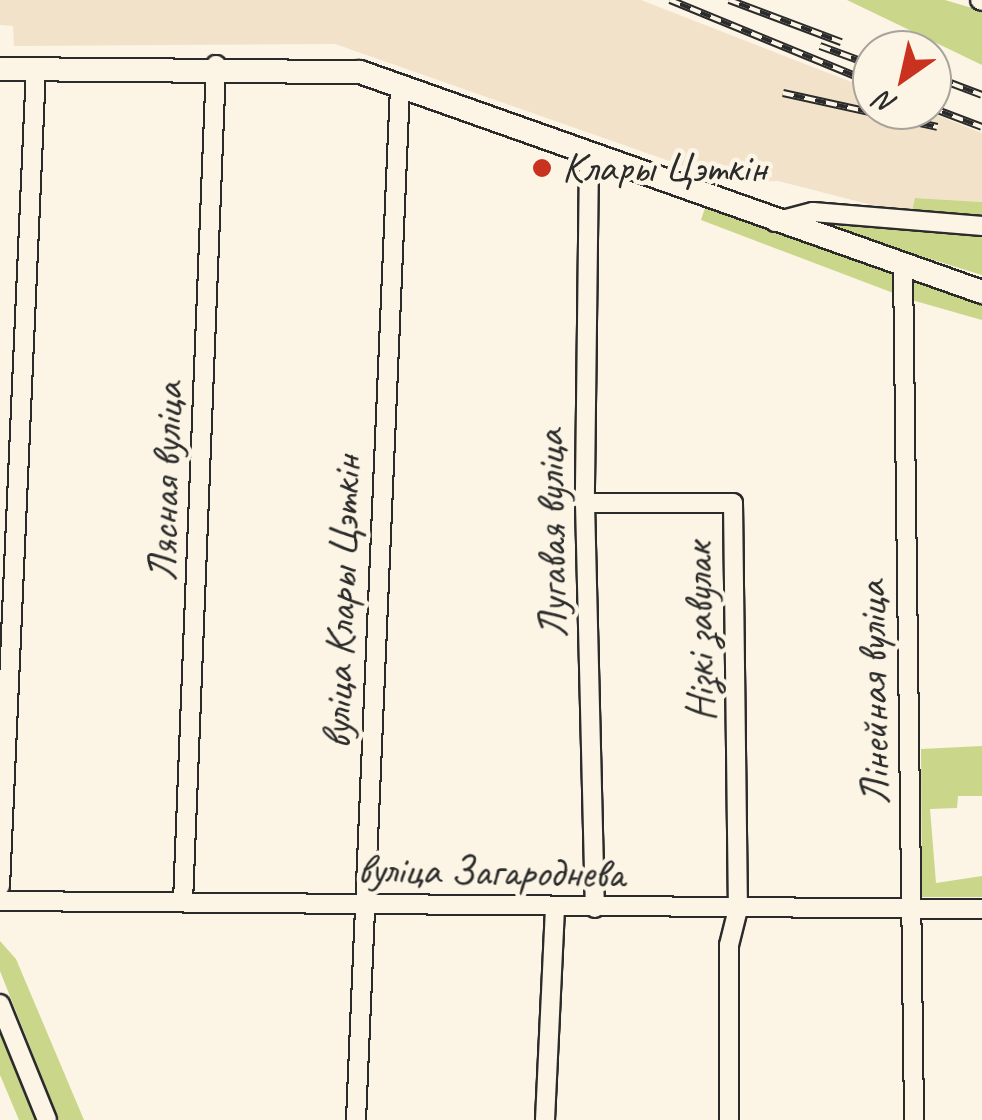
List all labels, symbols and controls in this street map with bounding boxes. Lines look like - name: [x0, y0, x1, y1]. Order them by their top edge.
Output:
- north arrow: [852, 30, 952, 130]
- text: N: [869, 84, 903, 123]
- place label: Клары Цэткін: [562, 143, 766, 193]
- marker: Клары Цэткін: [531, 157, 553, 179]
- street label: Лясная вуліца: [137, 383, 195, 581]
- street label: Лугавая вуліца: [525, 431, 579, 637]
- street label: вуліца Клары Цэткін: [312, 453, 372, 751]
- street label: Нізкі завулак: [673, 542, 727, 722]
- street label: Лінейная вуліца: [847, 581, 901, 805]
- street label: вуліца Загароднева: [357, 844, 625, 900]

